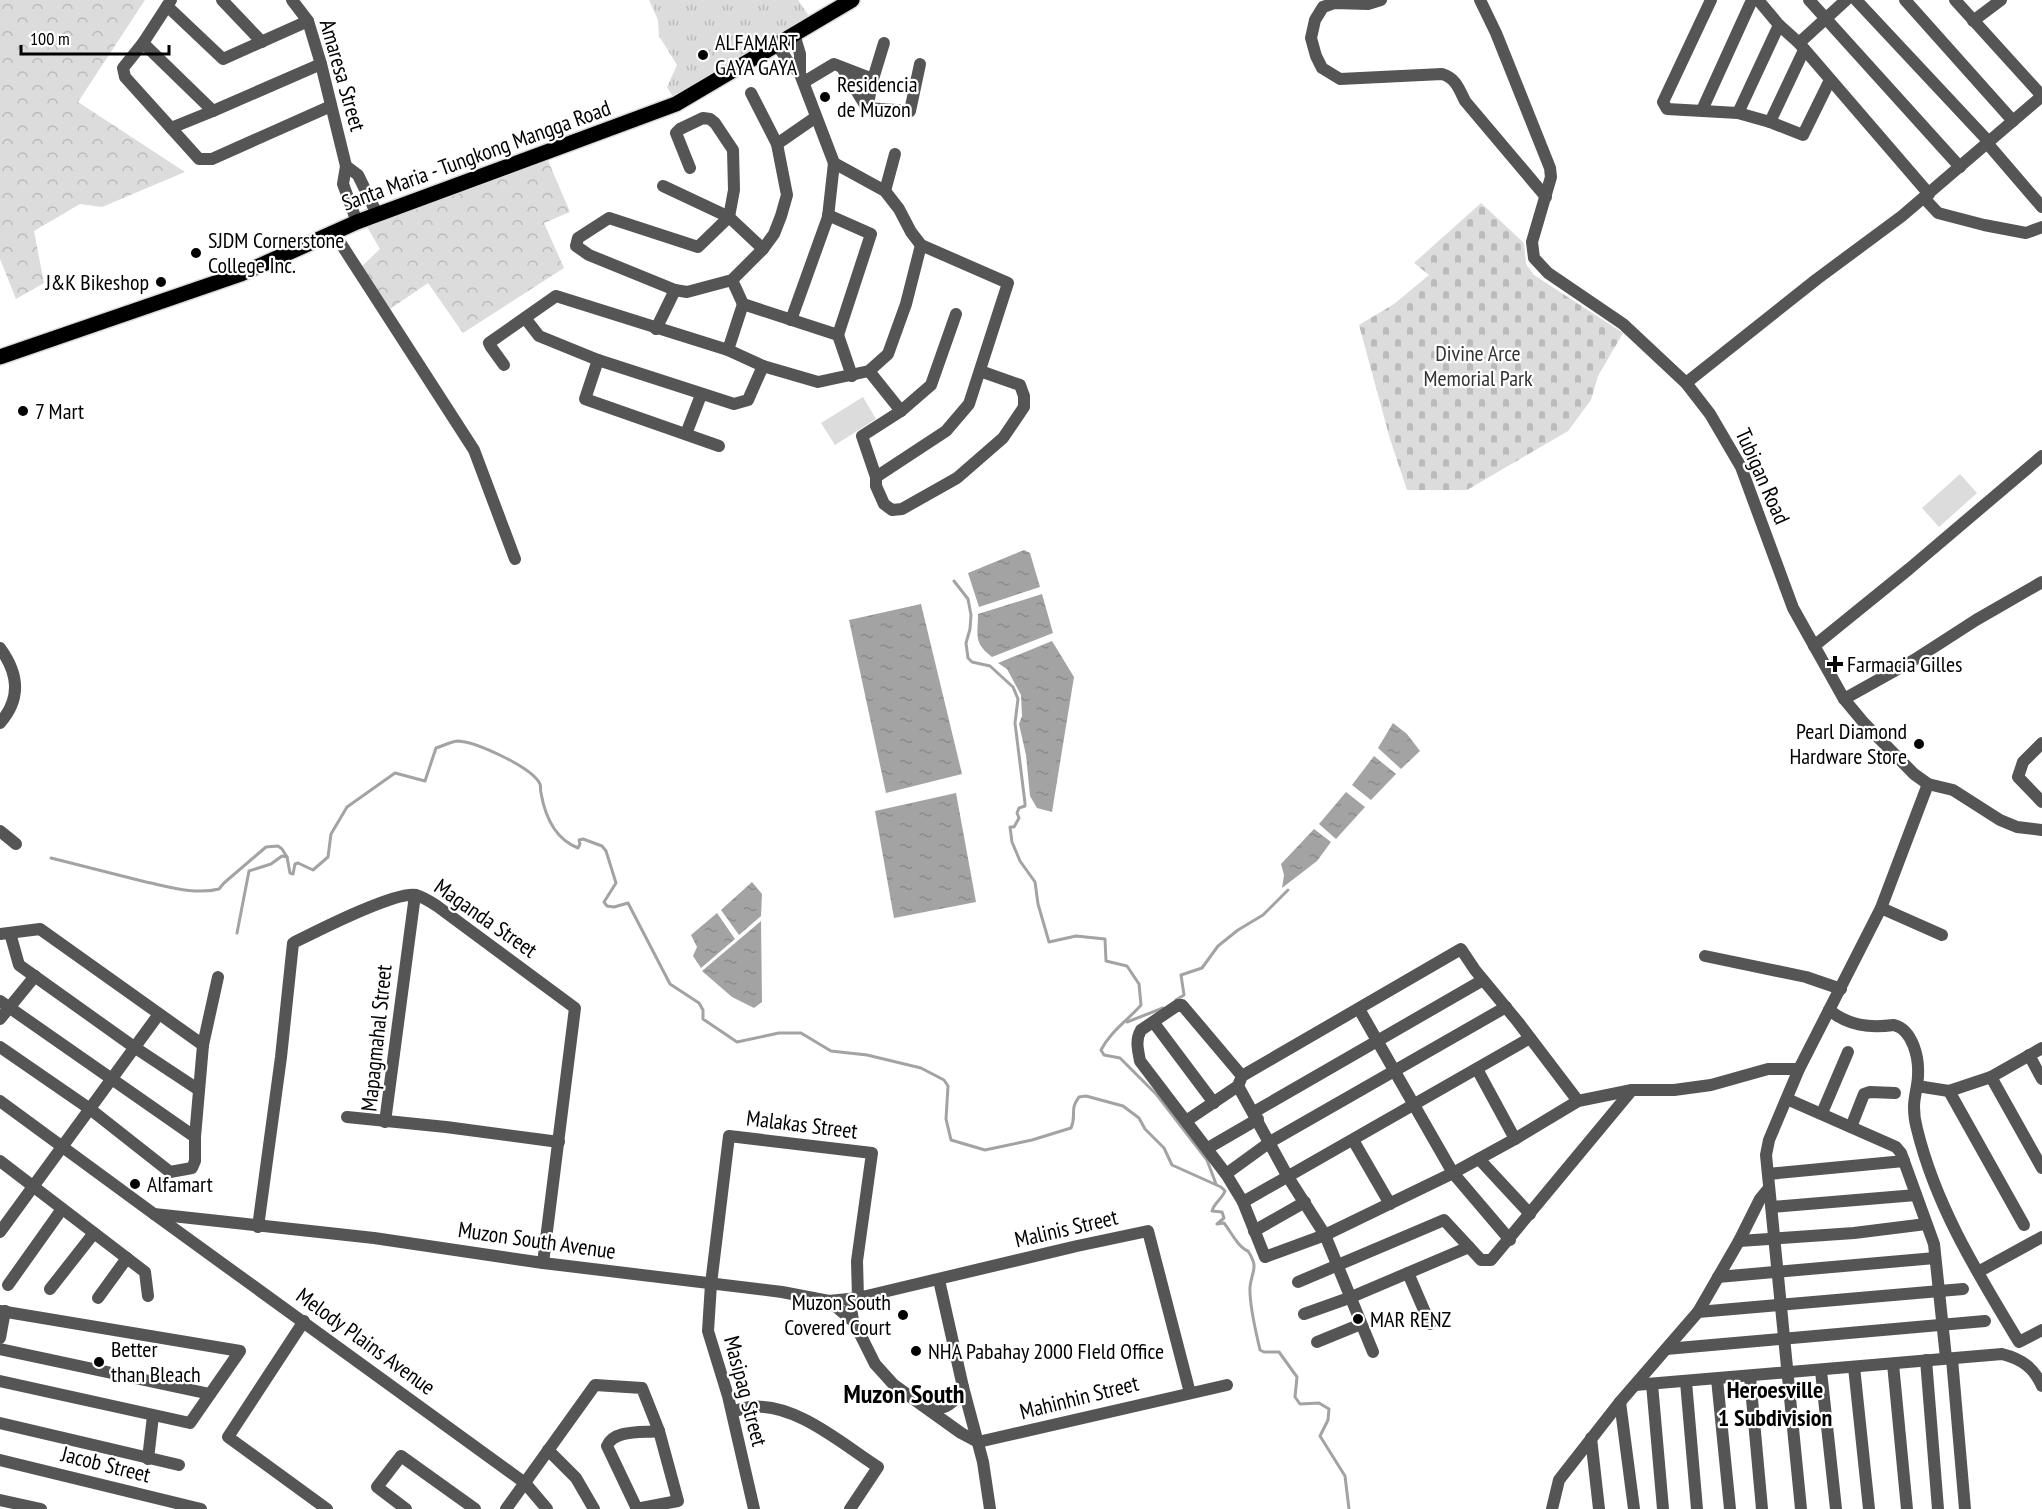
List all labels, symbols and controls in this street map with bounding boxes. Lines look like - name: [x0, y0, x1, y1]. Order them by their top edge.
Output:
- street label: Amaresa Street: [314, 16, 372, 134]
- scale bar: [21, 18, 170, 56]
- text: 100 m: [30, 27, 70, 50]
- place label: ALFAMART GAYA GAYA: [715, 28, 798, 81]
- marker: ALFAMART GAYA GAYA: [696, 48, 710, 62]
- place label: Residencia de Muzon: [837, 70, 918, 123]
- marker: Residencia de Muzon: [818, 90, 832, 104]
- street label: Santa Maria - Tungkong Mangga Road: [338, 93, 614, 217]
- place label: SJDM Cornerstone College Inc.: [208, 226, 344, 279]
- marker: SJDM Cornerstone College Inc.: [189, 246, 203, 260]
- place label: J&K Bikeshop: [45, 268, 149, 296]
- marker: J&K Bikeshop: [154, 275, 168, 289]
- park label: Divine Arce Memorial Park: [1423, 339, 1533, 392]
- place label: 7 Mart: [35, 397, 84, 425]
- marker: 7 Mart: [16, 404, 30, 418]
- street label: Tubigan Road: [1729, 424, 1797, 528]
- place label: Farmacia Gilles: [1847, 650, 1962, 678]
- marker: Farmacia Gilles: [1828, 657, 1842, 671]
- place label: Pearl Diamond Hardware Store: [1789, 717, 1907, 770]
- marker: Pearl Diamond Hardware Store: [1912, 737, 1926, 751]
- street label: Maganda Street: [429, 872, 543, 964]
- street label: Mapagmahal Street: [354, 963, 398, 1113]
- street label: Malakas Street: [745, 1103, 859, 1145]
- place label: Alfamart: [147, 1170, 213, 1198]
- marker: Alfamart: [128, 1177, 142, 1191]
- street label: Malinis Street: [1012, 1203, 1120, 1253]
- street label: Muzon South Avenue: [456, 1215, 618, 1265]
- street label: Melody Plains Avenue: [291, 1281, 441, 1401]
- place label: Muzon South Covered Court: [784, 1288, 891, 1341]
- place label: MAR RENZ: [1370, 1305, 1451, 1333]
- marker: Muzon South Covered Court: [896, 1308, 910, 1322]
- marker: MAR RENZ: [1351, 1312, 1365, 1326]
- street label: Masipag Street: [718, 1333, 774, 1449]
- place label: Better than Bleach: [111, 1335, 201, 1388]
- place label: NHA Pabahay 2000 FIeld Office: [928, 1337, 1164, 1365]
- marker: NHA Pabahay 2000 FIeld Office: [909, 1344, 923, 1358]
- marker: Better than Bleach: [92, 1355, 106, 1369]
- street label: Mahinhin Street: [1017, 1369, 1141, 1425]
- district label: Heroesville 1 Subdivision: [1718, 1374, 1832, 1433]
- district label: Muzon South: [843, 1377, 965, 1410]
- street label: Jacob Street: [58, 1439, 153, 1489]

